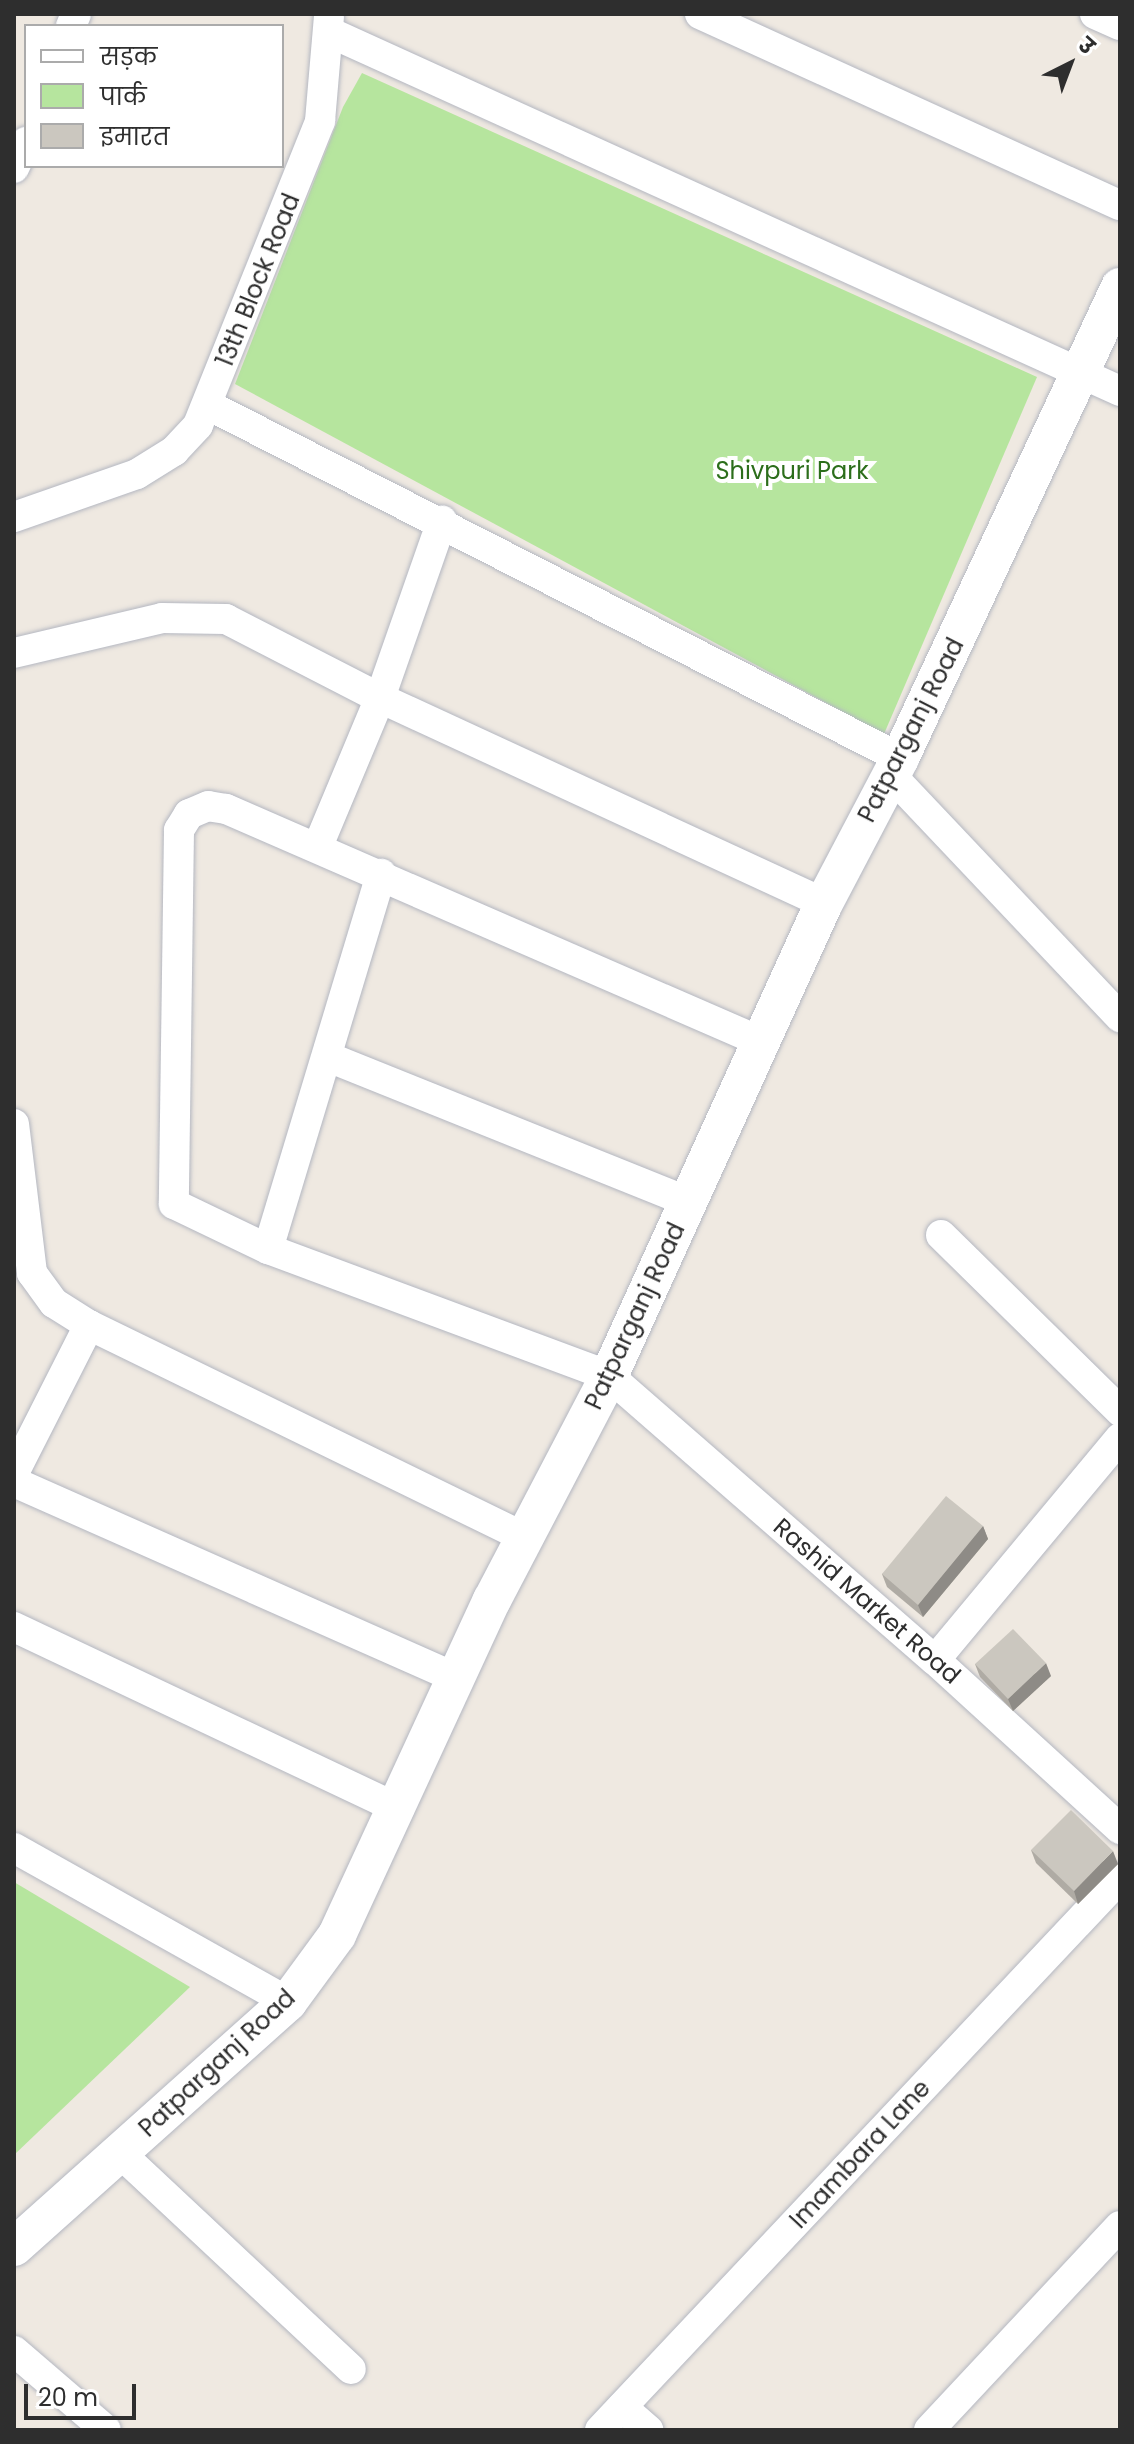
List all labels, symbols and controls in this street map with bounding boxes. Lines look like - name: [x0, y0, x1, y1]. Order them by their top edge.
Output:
- legend: [24, 24, 284, 168]
- north arrow: [1030, 24, 1110, 104]
- text: उ: [1071, 30, 1101, 61]
- text: सड़क: [100, 40, 157, 73]
- text: पार्क: [100, 80, 147, 113]
- text: इमारत: [100, 120, 169, 153]
- street label: 13th Block Road: [210, 189, 306, 371]
- park label: Shivpuri Park: [715, 457, 869, 485]
- street label: Patparganj Road: [852, 633, 970, 827]
- street label: Patparganj Road: [579, 1218, 691, 1414]
- street label: Rashid Market Road: [768, 1512, 966, 1690]
- street label: Patparganj Road: [133, 1983, 301, 2143]
- street label: Imambara Lane: [784, 2074, 936, 2234]
- scale bar: [28, 2368, 140, 2418]
- text: 20 m: [38, 2381, 98, 2414]

